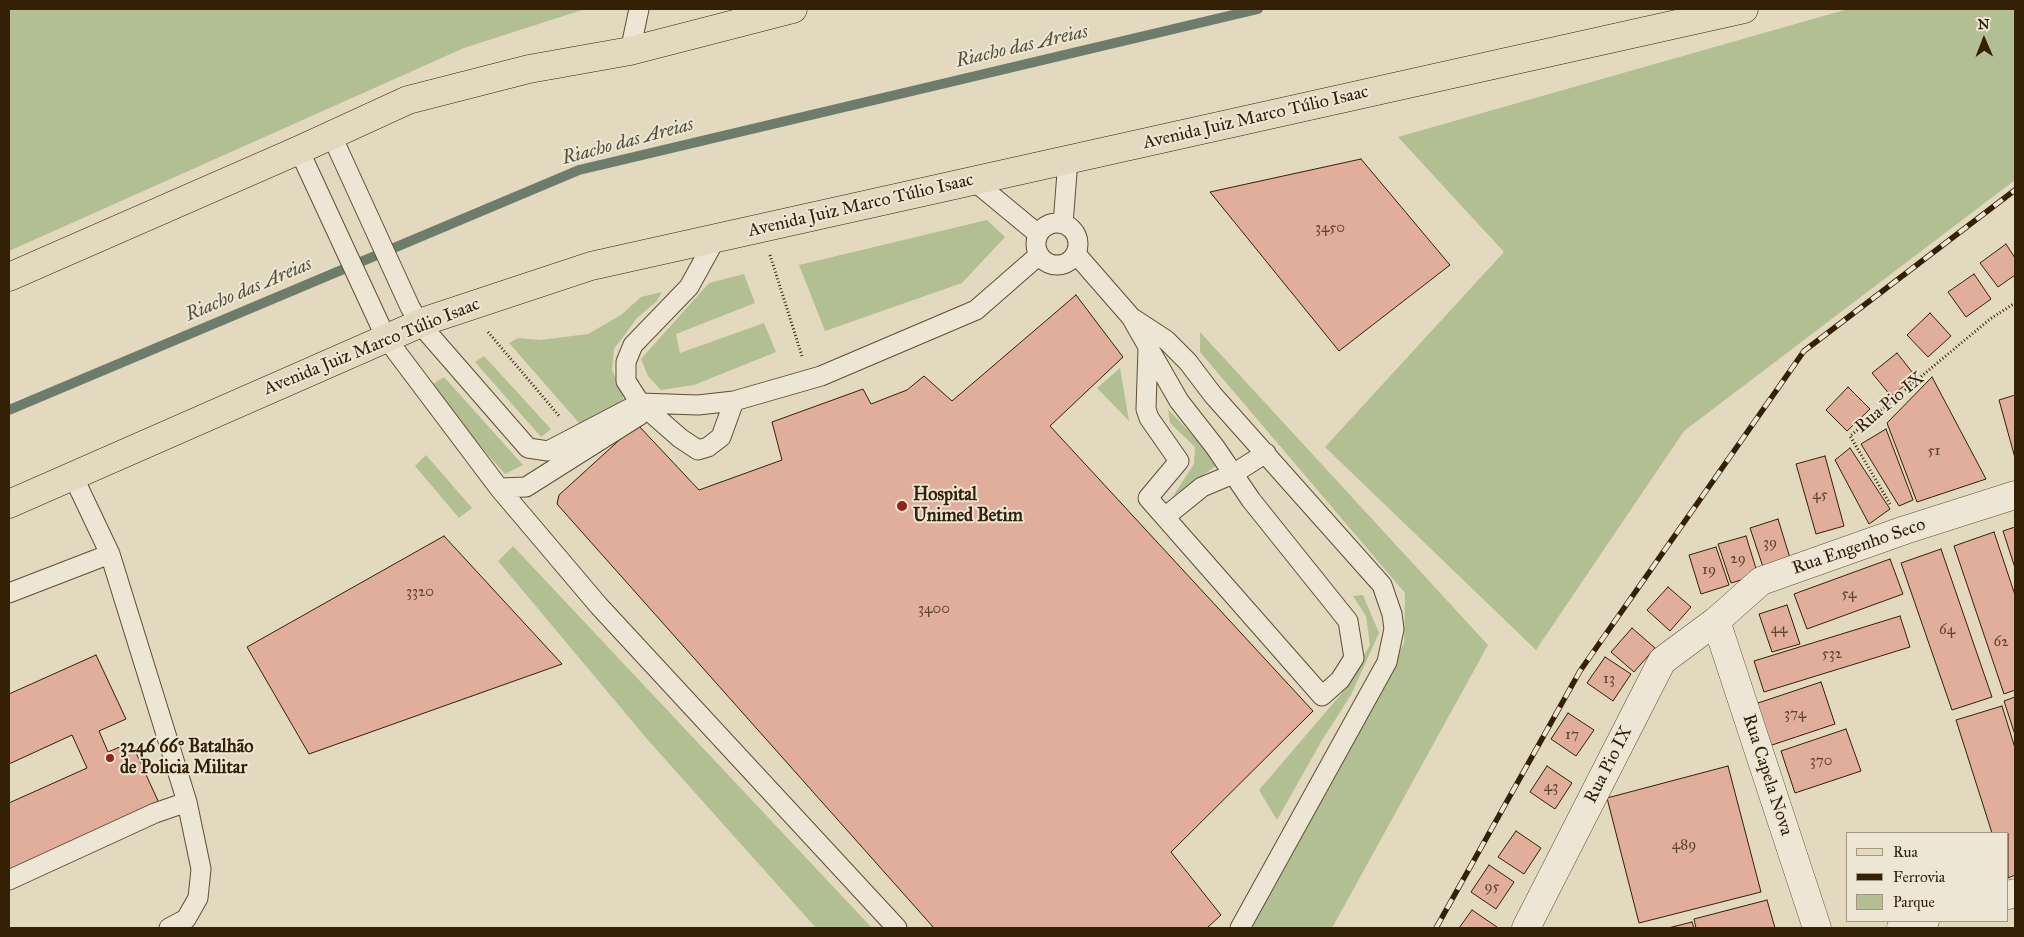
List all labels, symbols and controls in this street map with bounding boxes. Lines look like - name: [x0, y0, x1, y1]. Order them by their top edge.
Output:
- north arrow: [1959, 15, 2009, 65]
- text: N: [1978, 16, 1990, 33]
- water label: Riacho das Areias: [954, 21, 1090, 73]
- street label: Avenida Juiz Marco Túlio Isaac: [1141, 82, 1371, 154]
- water label: Riacho das Areias: [560, 114, 696, 170]
- street label: Avenida Juiz Marco Túlio Isaac: [746, 170, 976, 242]
- house number: 3450: [1315, 219, 1345, 237]
- water label: Riacho das Areias: [183, 253, 315, 327]
- street label: Avenida Juiz Marco Túlio Isaac: [261, 294, 483, 400]
- street label: Rua Pio IX: [1851, 368, 1929, 438]
- house number: 51: [1928, 442, 1940, 460]
- place label: Hospital Unimed Betim: [913, 485, 1023, 528]
- house number: 45: [1812, 486, 1828, 504]
- marker: Hospital Unimed Betim: [895, 499, 909, 513]
- street label: Rua Engenho Seco: [1790, 514, 1928, 580]
- house number: 39: [1763, 534, 1777, 552]
- house number: 29: [1730, 550, 1746, 568]
- house number: 19: [1702, 561, 1716, 579]
- house number: 3320: [406, 583, 434, 601]
- house number: 54: [1842, 585, 1856, 603]
- house number: 3400: [918, 600, 950, 618]
- house number: 44: [1771, 620, 1787, 638]
- house number: 64: [1939, 621, 1955, 639]
- house number: 62: [1993, 633, 2009, 651]
- house number: 532: [1822, 645, 1842, 663]
- house number: 13: [1603, 670, 1615, 688]
- house number: 374: [1784, 705, 1806, 723]
- street label: Rua Capela Nova: [1737, 712, 1797, 838]
- street label: Rua Pio IX: [1580, 723, 1638, 807]
- house number: 17: [1565, 726, 1579, 744]
- place label: 3246 66º Batalhão de Policia Militar: [120, 737, 253, 780]
- marker: 3246 66º Batalhão de Policia Militar: [104, 752, 116, 764]
- house number: 370: [1810, 752, 1832, 770]
- house number: 43: [1544, 778, 1558, 796]
- legend: [1846, 832, 2009, 922]
- house number: 489: [1672, 836, 1696, 854]
- text: Rua: [1893, 843, 1918, 861]
- text: Ferrovia: [1893, 868, 1945, 886]
- house number: 95: [1484, 878, 1500, 896]
- text: Parque: [1893, 893, 1935, 911]

